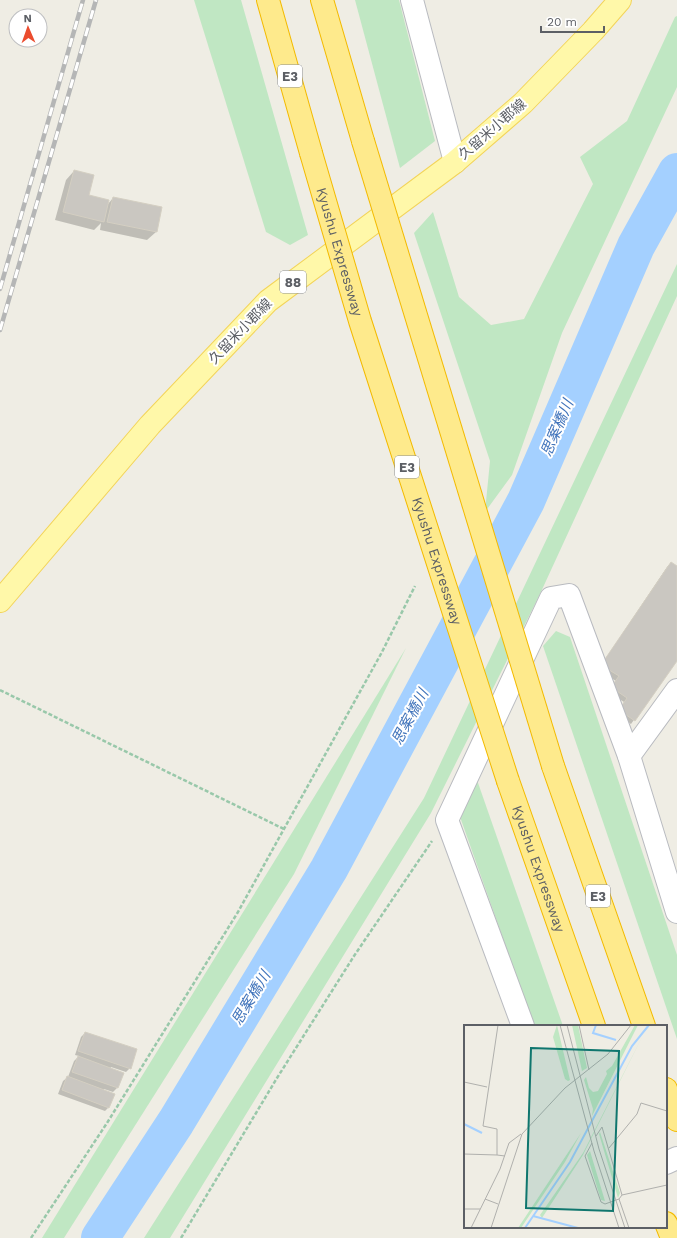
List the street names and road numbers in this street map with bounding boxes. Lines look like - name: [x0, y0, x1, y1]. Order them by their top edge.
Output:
- road number: E3: [278, 65, 302, 87]
- street label: 久留米小郡線: [455, 95, 529, 163]
- street label: Kyushu Expressway: [313, 186, 366, 319]
- road number: 88: [280, 271, 306, 293]
- street label: 久留米小郡線: [205, 295, 275, 367]
- road number: E3: [395, 456, 419, 478]
- street label: Kyushu Expressway: [409, 495, 465, 628]
- street label: Kyushu Expressway: [509, 803, 569, 935]
- road number: E3: [586, 885, 610, 907]

